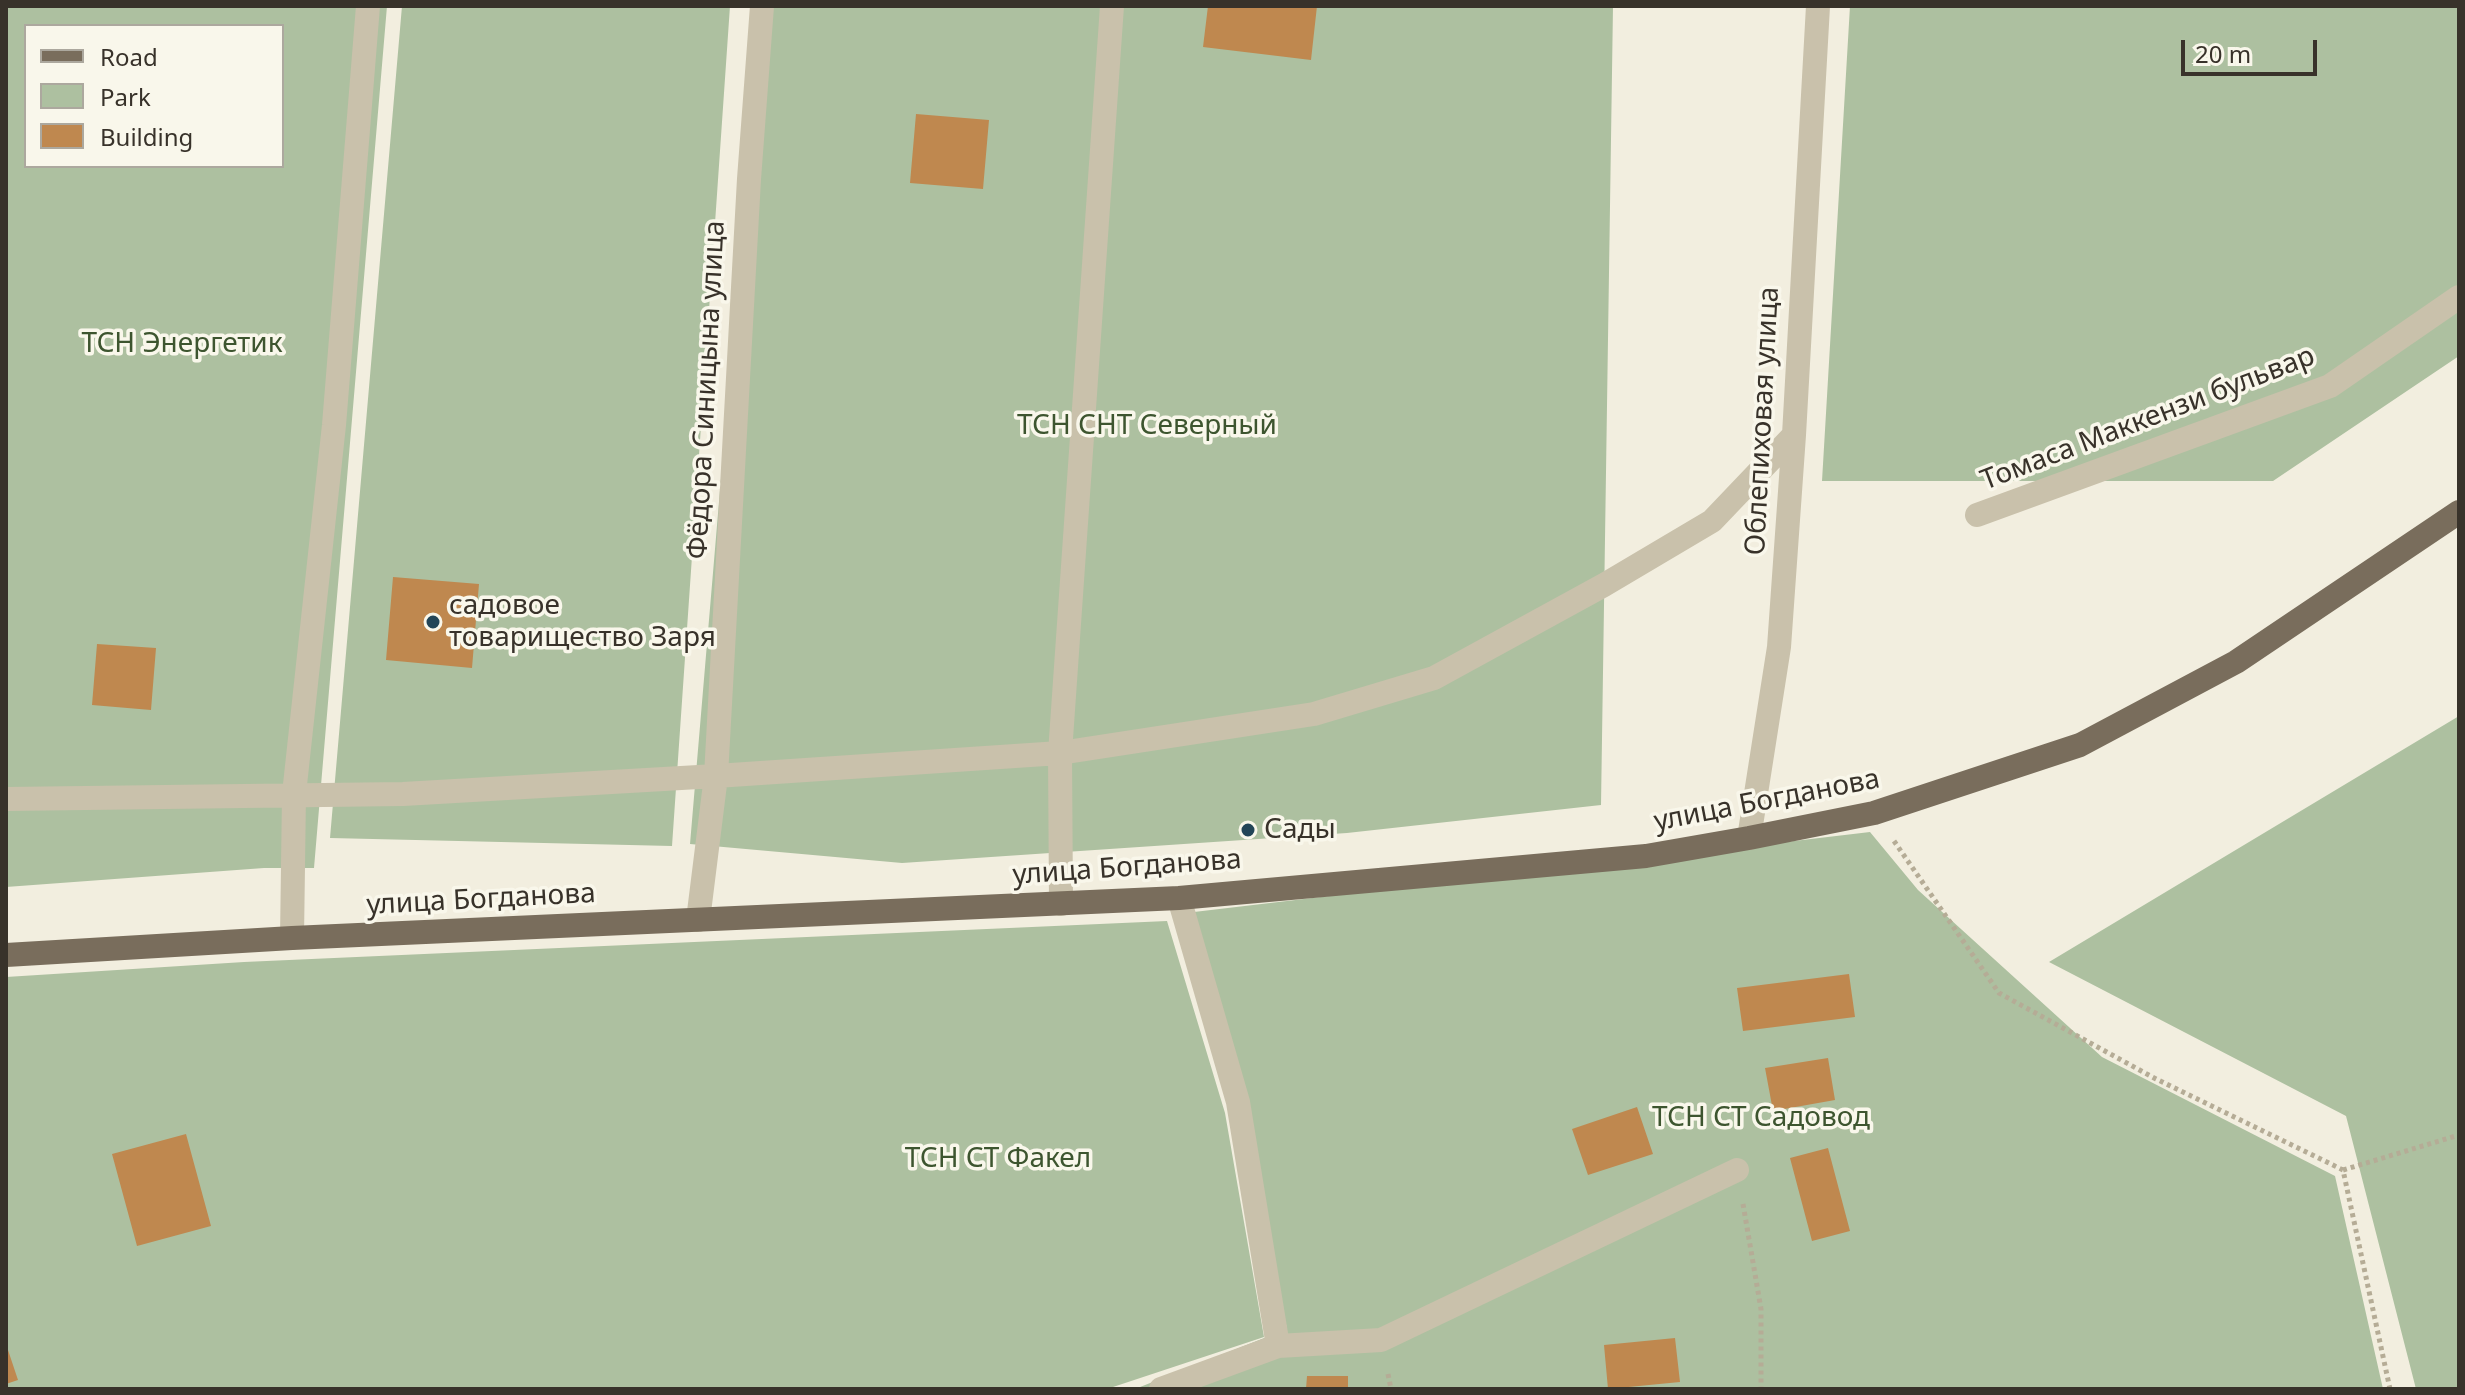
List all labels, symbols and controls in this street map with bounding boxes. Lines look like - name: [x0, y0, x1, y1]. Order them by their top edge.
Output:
- legend: [24, 24, 284, 168]
- scale bar: [2185, 24, 2321, 74]
- text: 20 m: [2195, 37, 2251, 70]
- text: Road: [100, 40, 158, 73]
- text: Park: [100, 80, 151, 113]
- text: Building: [100, 120, 193, 153]
- street label: Фёдора Синицына улица: [681, 220, 733, 560]
- street label: Облепиховая улица: [1739, 286, 1787, 556]
- park label: ТСН Энергетик: [81, 327, 283, 361]
- street label: Томаса Маккензи бульвар: [1976, 340, 2320, 498]
- park label: ТСН СНТ Северный: [1017, 409, 1277, 443]
- place label: садовое товарищество Заря: [449, 589, 716, 655]
- marker: садовое товарищество Заря: [424, 613, 442, 631]
- street label: улица Богданова: [1651, 763, 1883, 839]
- place label: Сады: [1264, 813, 1336, 847]
- marker: Сады: [1239, 821, 1257, 839]
- street label: улица Богданова: [1011, 843, 1243, 893]
- street label: улица Богданова: [366, 877, 596, 923]
- park label: ТСН СТ Садовод: [1652, 1101, 1870, 1135]
- park label: ТСН СТ Факел: [905, 1142, 1091, 1176]

